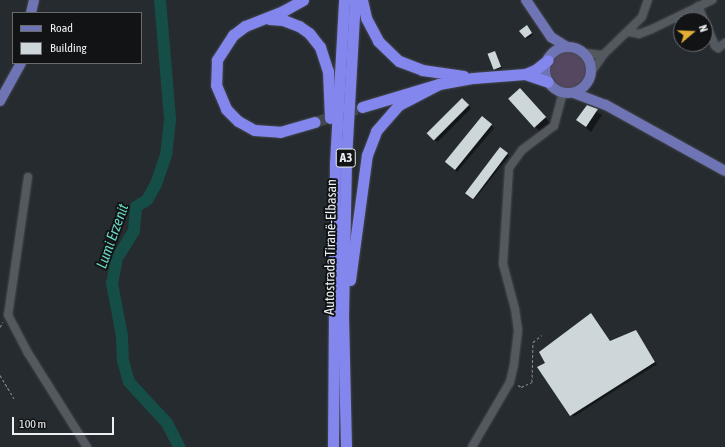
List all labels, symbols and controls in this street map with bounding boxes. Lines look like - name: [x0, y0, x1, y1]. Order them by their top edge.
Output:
- legend: [12, 12, 142, 64]
- north arrow: [673, 12, 713, 52]
- text: Road: [50, 21, 73, 35]
- text: N: [697, 23, 710, 33]
- text: Building: [50, 41, 87, 55]
- road number: A3: [335, 147, 357, 169]
- street label: Autostrada Tiranë-Elbasan: [320, 179, 340, 315]
- water label: Lumi Erzenit: [92, 201, 132, 271]
- scale bar: [14, 409, 116, 435]
- text: 100 m: [19, 417, 46, 431]

